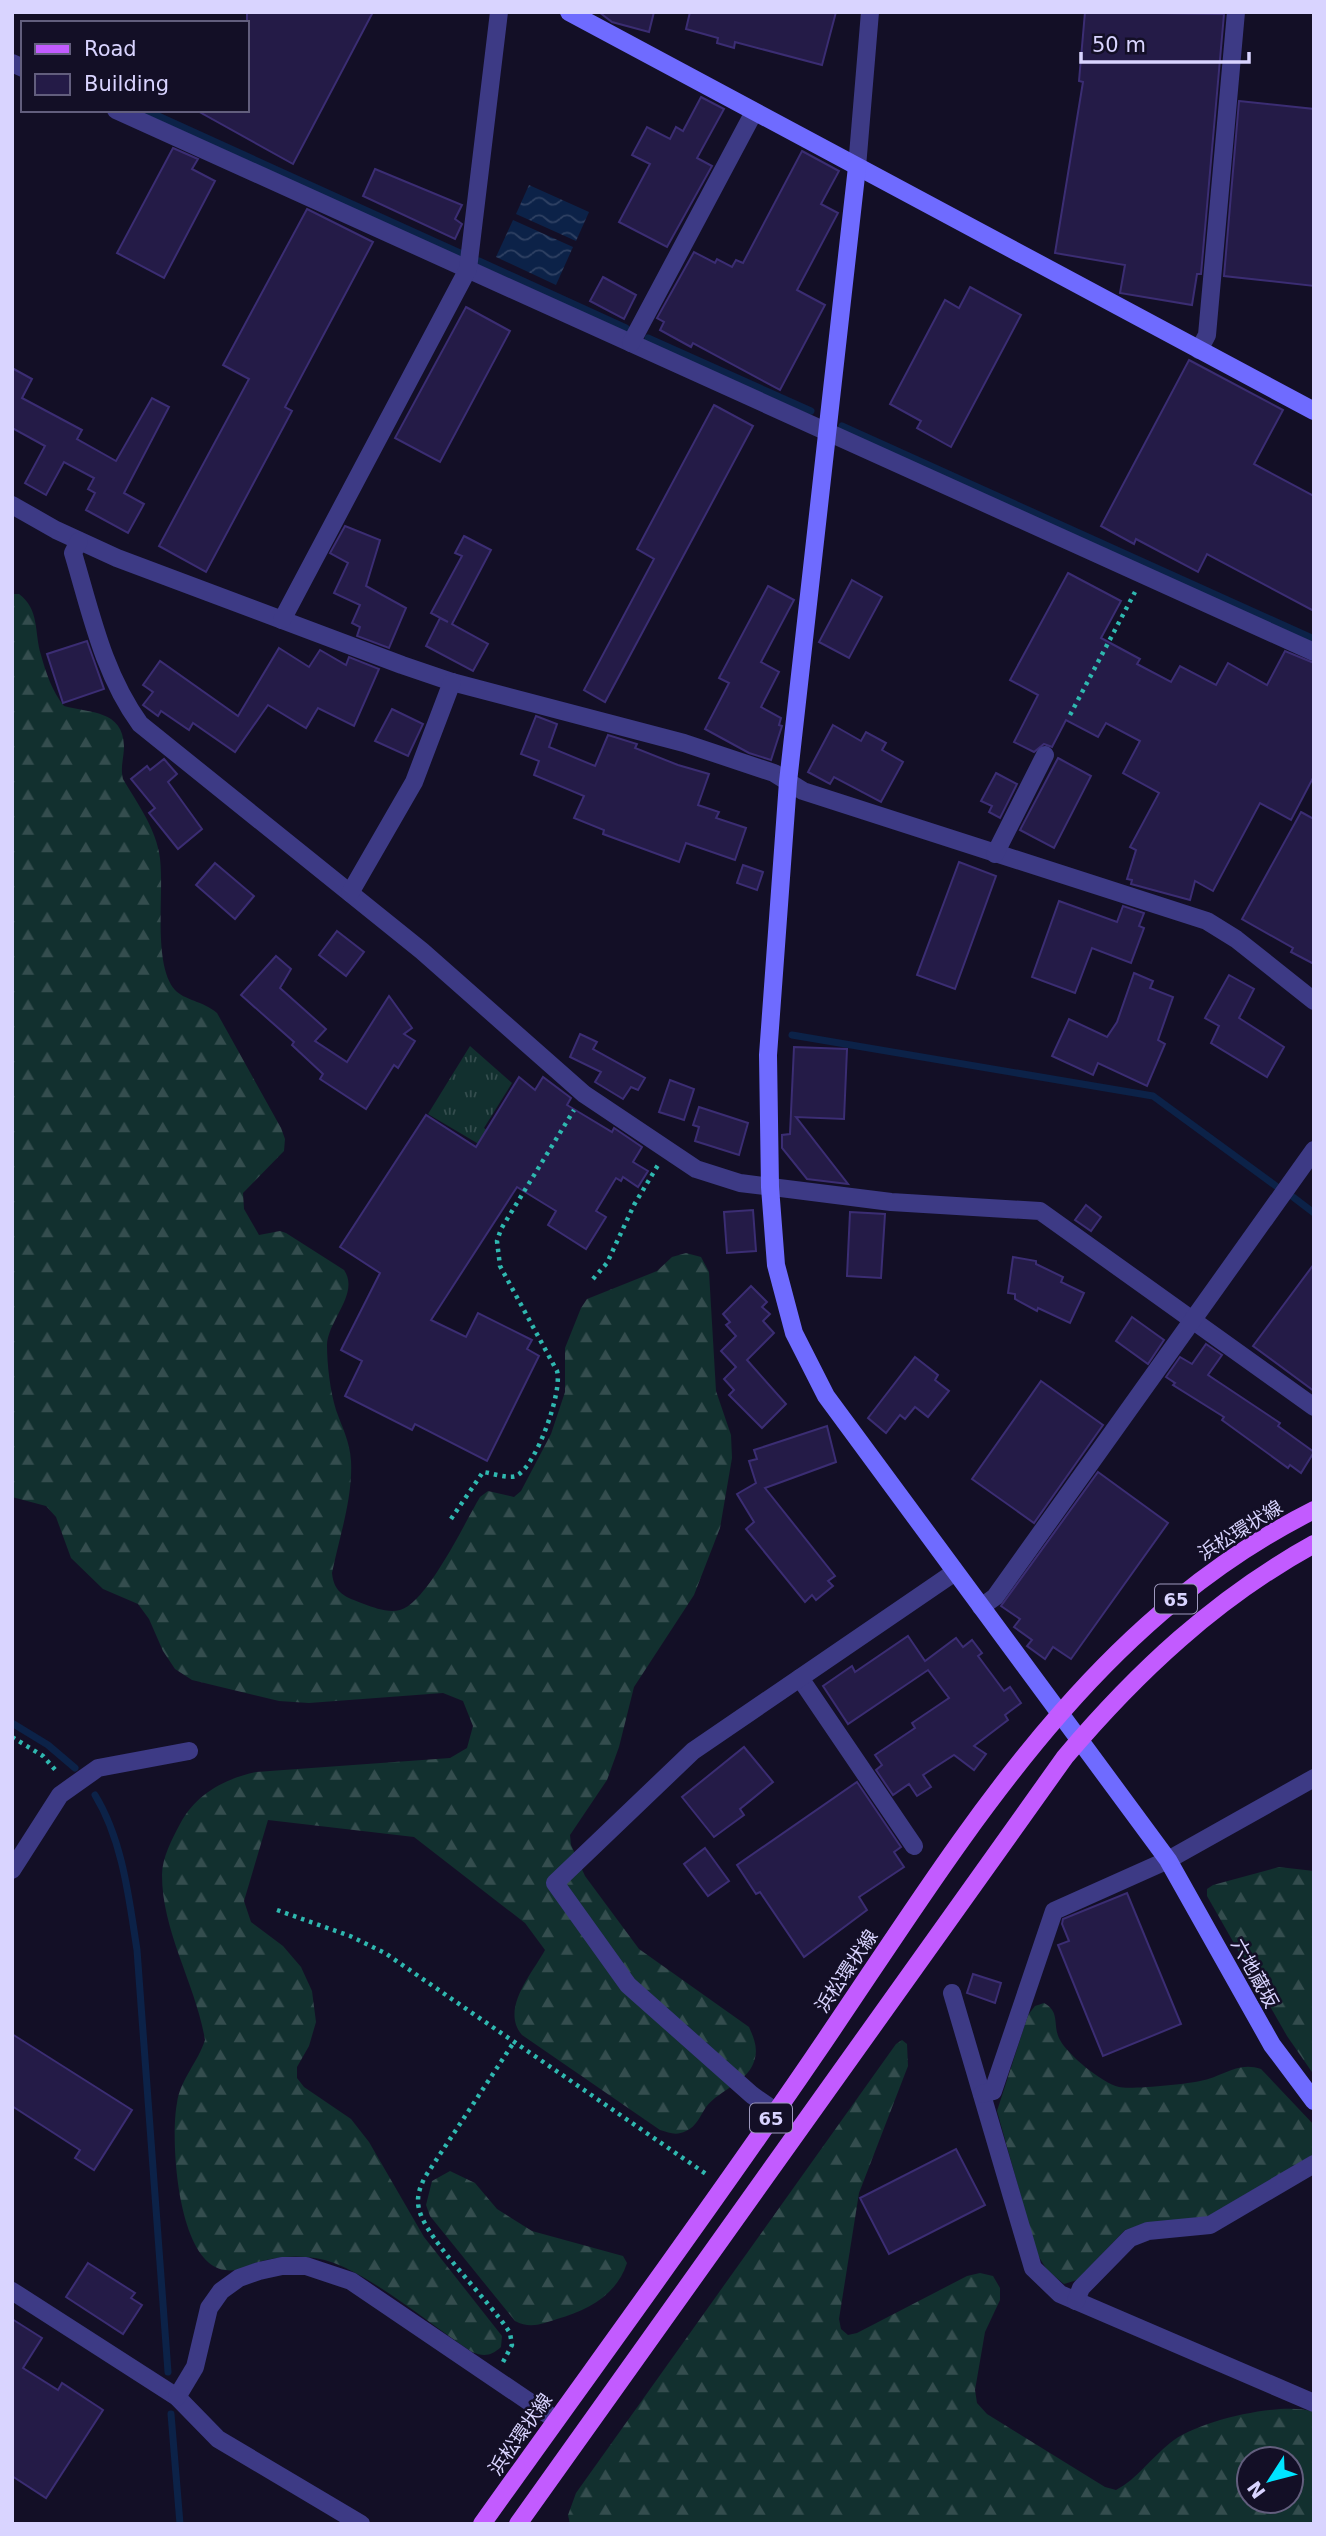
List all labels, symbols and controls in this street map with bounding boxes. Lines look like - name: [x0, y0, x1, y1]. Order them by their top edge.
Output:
- legend: [21, 21, 248, 112]
- scale bar: [1081, 21, 1249, 65]
- text: 50 m: [1092, 33, 1146, 57]
- text: Road: [84, 37, 137, 61]
- text: Building: [84, 72, 169, 96]
- street label: 浜松環状線: [1194, 1495, 1286, 1565]
- road number: 65: [1155, 1584, 1197, 1614]
- street label: 浜松環状線: [810, 1925, 882, 2017]
- street label: 六地蔵坂: [1227, 1934, 1283, 2012]
- road number: 65: [750, 2104, 792, 2132]
- street label: 浜松環状線: [484, 2389, 556, 2479]
- north arrow: [1235, 2445, 1305, 2515]
- text: N: [1243, 2477, 1270, 2503]

